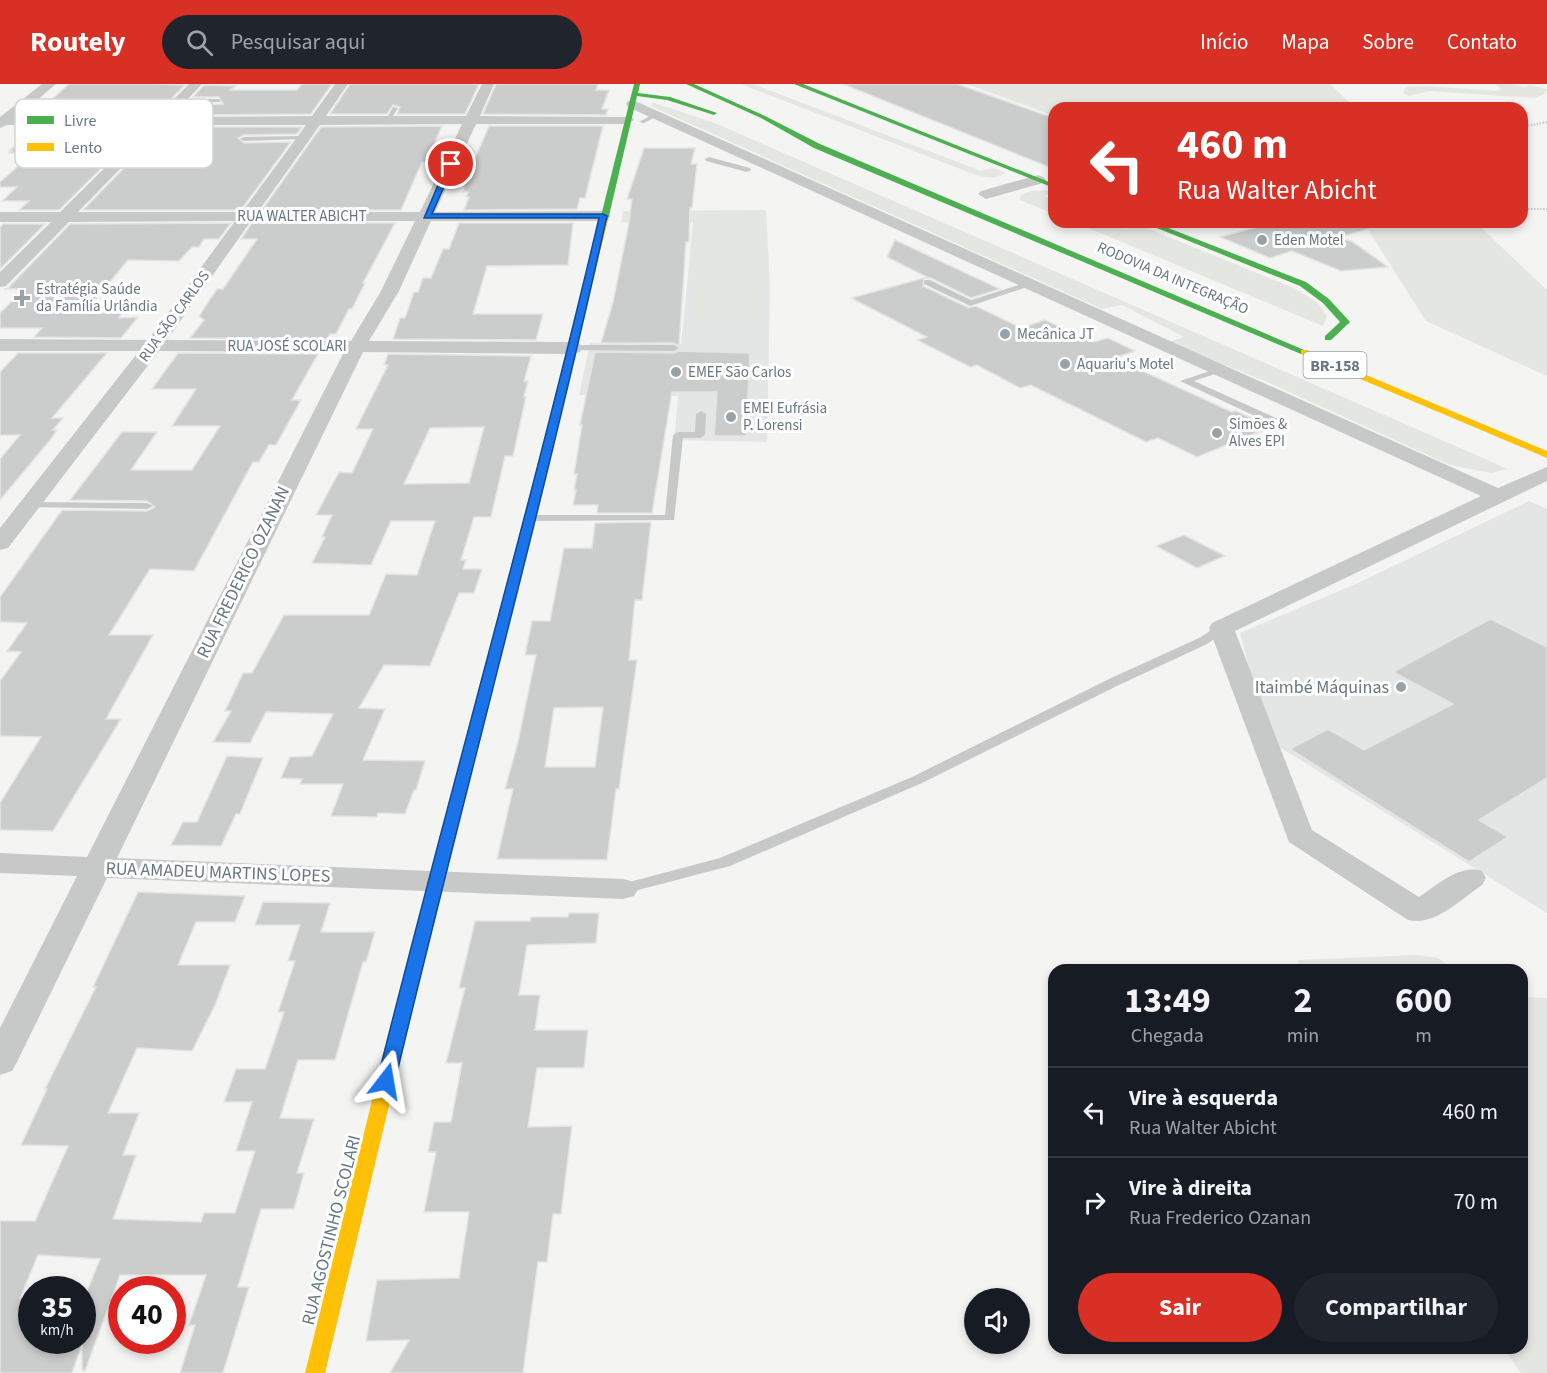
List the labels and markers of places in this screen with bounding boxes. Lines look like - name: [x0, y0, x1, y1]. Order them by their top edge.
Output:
- pin: [425, 138, 476, 189]
- place label: Eden Motel: [1274, 230, 1344, 251]
- marker: Eden Motel: [1255, 233, 1269, 247]
- place label: Estratégia Saúde da Família Urlândia: [36, 279, 158, 317]
- marker: Estratégia Saúde da Família Urlândia: [13, 289, 31, 307]
- place label: Mecânica JT: [1017, 324, 1094, 345]
- marker: Mecânica JT: [998, 327, 1012, 341]
- place label: Aquariu's Motel: [1077, 354, 1174, 375]
- marker: Aquariu's Motel: [1058, 357, 1072, 371]
- place label: EMEF São Carlos: [688, 362, 791, 383]
- marker: EMEF São Carlos: [669, 365, 683, 379]
- place label: EMEI Eufrásia P. Lorensi: [743, 398, 827, 436]
- marker: EMEI Eufrásia P. Lorensi: [724, 410, 738, 424]
- place label: Simões & Alves EPI: [1229, 414, 1287, 452]
- marker: Simões & Alves EPI: [1210, 426, 1224, 440]
- place label: Itaimbé Máquinas: [1255, 675, 1389, 700]
- marker: Itaimbé Máquinas: [1394, 680, 1408, 694]

